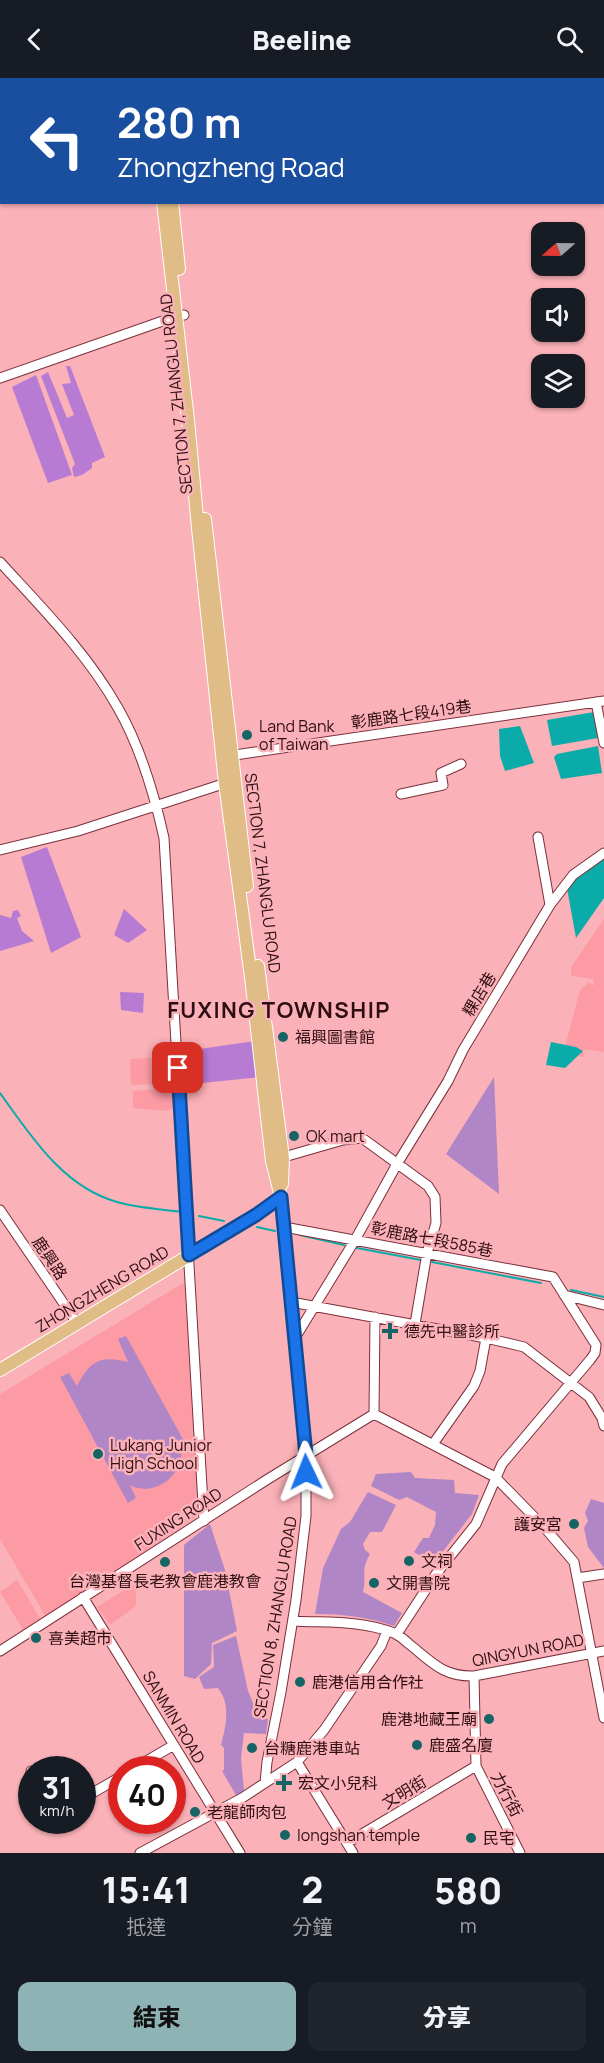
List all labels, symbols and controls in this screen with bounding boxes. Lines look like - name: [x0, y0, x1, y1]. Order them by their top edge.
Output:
- text: Beeline: [252, 21, 352, 58]
- icon: back: [18, 23, 51, 56]
- icon: search: [553, 23, 586, 56]
- text: 280 m: [117, 93, 242, 151]
- icon: left: [18, 102, 96, 180]
- text: Zhongzheng Road: [117, 148, 345, 185]
- north arrow: [531, 222, 585, 276]
- map controls: [531, 222, 585, 408]
- button: sound: [531, 288, 585, 342]
- street label: SECTION 7, ZHANGLU ROAD: [155, 292, 197, 495]
- button: layers: [531, 354, 585, 408]
- street label: 彰鹿路七段419巷: [349, 695, 473, 733]
- place label: Land Bank of Taiwan: [259, 715, 335, 755]
- marker: Land Bank of Taiwan: [240, 728, 254, 742]
- street label: SECTION 7, ZHANGLU ROAD: [240, 772, 286, 975]
- street label: 粿店巷: [457, 968, 501, 1020]
- district label: FUXING TOWNSHIP: [167, 995, 391, 1025]
- place label: 福興圖書館: [295, 1026, 375, 1048]
- marker: 福興圖書館: [276, 1030, 290, 1044]
- pin: [152, 1042, 203, 1093]
- icon: arrive: [161, 1051, 194, 1084]
- place label: OK mart: [306, 1125, 365, 1147]
- marker: OK mart: [287, 1129, 301, 1143]
- street label: 彰鹿路七段585巷: [369, 1216, 495, 1262]
- street label: 鹿興路: [27, 1232, 73, 1284]
- street label: ZHONGZHENG ROAD: [31, 1240, 173, 1338]
- place label: 德先中醫診所: [404, 1320, 500, 1342]
- marker: 德先中醫診所: [381, 1322, 399, 1340]
- place label: Lukang Junior High School: [110, 1434, 212, 1474]
- position arrow: [274, 1440, 338, 1504]
- marker: Lukang Junior High School: [91, 1447, 105, 1461]
- street label: FUXING ROAD: [130, 1482, 226, 1556]
- place label: 護安宮: [514, 1513, 562, 1535]
- street label: SECTION 8, ZHANGLU ROAD: [248, 1514, 302, 1719]
- marker: 護安宮: [567, 1517, 581, 1531]
- place label: 文祠: [421, 1550, 453, 1572]
- marker: 文祠: [402, 1554, 416, 1568]
- marker: 台灣基督長老教會鹿港教會: [158, 1555, 172, 1569]
- place label: 台灣基督長老教會鹿港教會: [69, 1570, 261, 1592]
- place label: 文開書院: [386, 1572, 450, 1594]
- marker: 文開書院: [367, 1576, 381, 1590]
- place label: 喜美超市: [48, 1627, 112, 1649]
- street label: QINGYUN ROAD: [470, 1628, 586, 1672]
- marker: 喜美超市: [29, 1631, 43, 1645]
- street label: SANMIN ROAD: [138, 1667, 210, 1768]
- place label: 鹿港信用合作社: [312, 1671, 424, 1693]
- marker: 鹿港信用合作社: [293, 1675, 307, 1689]
- place label: 鹿港地藏王廟: [381, 1708, 477, 1730]
- marker: 鹿港地藏王廟: [482, 1712, 496, 1726]
- place label: 鹿盛名廈: [429, 1734, 493, 1756]
- place label: 台糖鹿港車站: [264, 1737, 360, 1759]
- marker: 鹿盛名廈: [410, 1738, 424, 1752]
- marker: 台糖鹿港車站: [245, 1741, 259, 1755]
- speed limit sign: 40: [108, 1756, 186, 1834]
- text: 31: [42, 1767, 72, 1808]
- street label: 力行街: [486, 1768, 528, 1820]
- street label: 文明街: [378, 1770, 430, 1814]
- place label: 宏文小兒科: [298, 1772, 378, 1794]
- marker: 宏文小兒科: [275, 1774, 293, 1792]
- text: km/h: [40, 1800, 74, 1821]
- place label: 老龍師肉包: [207, 1801, 287, 1823]
- marker: 老龍師肉包: [188, 1805, 202, 1819]
- place label: longshan temple: [297, 1824, 420, 1846]
- place label: 民宅: [483, 1827, 515, 1849]
- marker: longshan temple: [278, 1828, 292, 1842]
- marker: 民宅: [464, 1831, 478, 1845]
- text: 15:41: [102, 1865, 191, 1914]
- text: 2: [302, 1865, 323, 1914]
- text: 580: [434, 1866, 502, 1915]
- text: m: [460, 1912, 477, 1939]
- text: 抵達: [126, 1913, 166, 1940]
- text: 分鐘: [292, 1913, 332, 1940]
- button: 結束: [18, 1982, 296, 2051]
- button: 分享: [308, 1982, 586, 2051]

